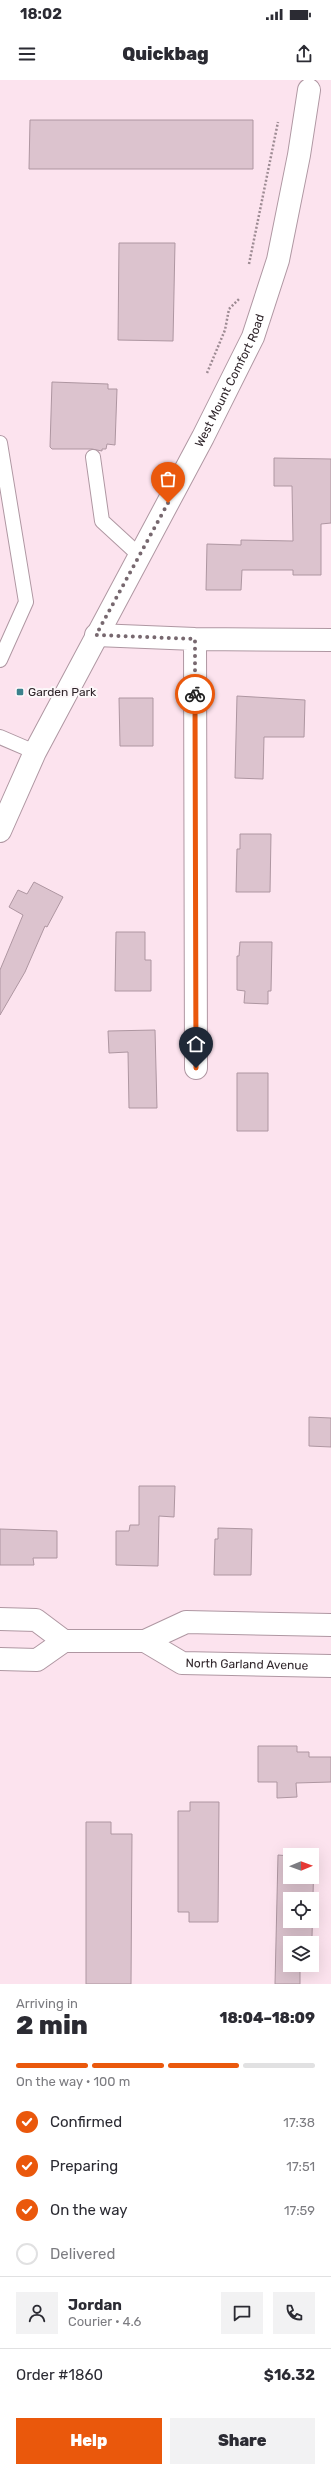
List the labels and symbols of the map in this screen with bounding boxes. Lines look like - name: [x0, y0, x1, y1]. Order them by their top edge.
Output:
- street label: West Mount Comfort Road: [192, 312, 267, 449]
- pin: [151, 462, 185, 503]
- courier: [175, 674, 215, 714]
- place label: Garden Park: [28, 685, 97, 699]
- marker: Garden Park: [15, 687, 25, 697]
- pin: [179, 1027, 213, 1068]
- street label: North Garland Avenue: [185, 1656, 309, 1673]
- north arrow: [283, 1848, 319, 1884]

